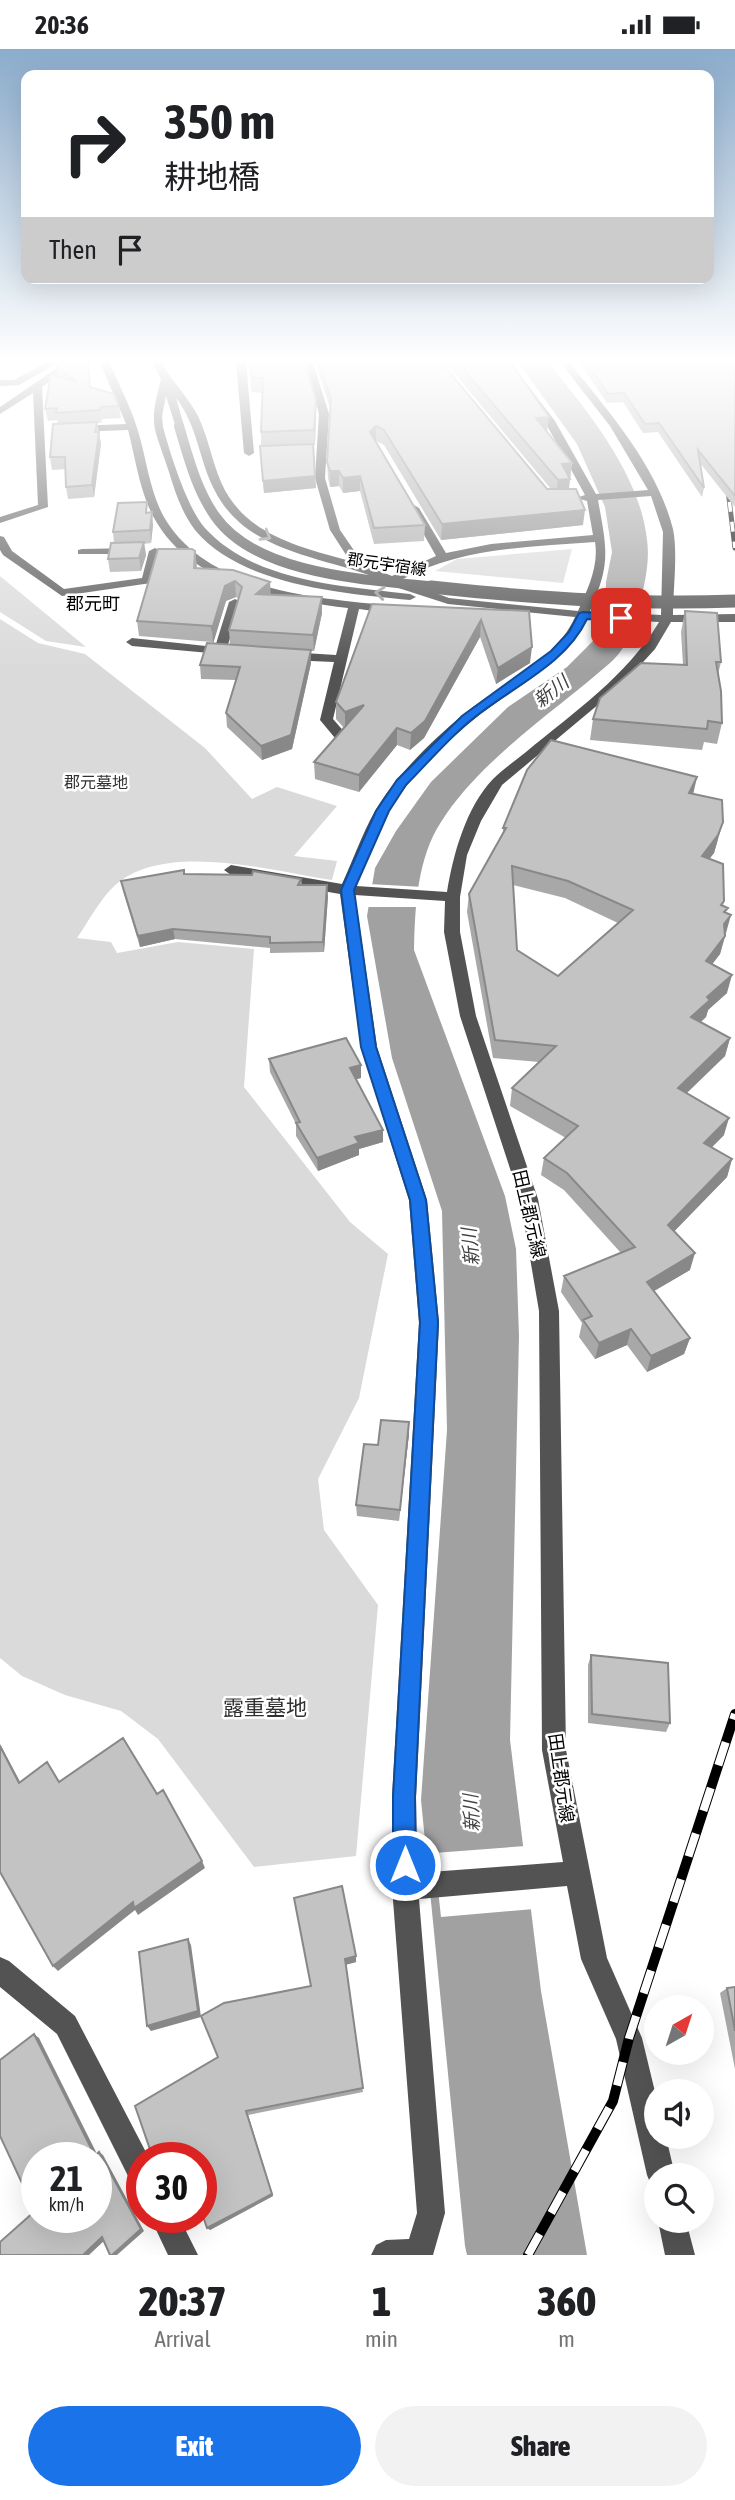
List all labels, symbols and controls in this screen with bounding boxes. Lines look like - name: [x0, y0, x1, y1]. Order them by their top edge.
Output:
- text: 20:36: [35, 10, 89, 40]
- text: 350 m: [164, 93, 275, 149]
- icon: right: [49, 98, 140, 189]
- text: 耕地橋: [164, 158, 260, 195]
- icon: arrive: [111, 231, 149, 269]
- text: Then: [49, 235, 97, 265]
- one-way arrow: [258, 527, 271, 540]
- street label: 郡元宇宿線: [346, 550, 428, 578]
- one-way arrow: [374, 586, 386, 601]
- pin: [591, 588, 651, 648]
- district label: 郡元町: [66, 593, 120, 614]
- icon: arrive: [602, 599, 640, 637]
- water label: 新川: [529, 669, 574, 711]
- park label: 郡元墓地: [64, 773, 128, 791]
- street label: 田上郡元線: [509, 1168, 550, 1260]
- water label: 新川: [457, 1225, 483, 1267]
- park label: 露重墓地: [223, 1695, 307, 1719]
- street label: 田上郡元線: [545, 1732, 578, 1824]
- water label: 新川: [459, 1791, 483, 1833]
- position arrow: [368, 1828, 442, 1902]
- north arrow: [644, 1995, 714, 2065]
- map controls: [644, 1995, 714, 2233]
- button: sound: [644, 2079, 714, 2149]
- speed limit sign: 30: [126, 2142, 217, 2233]
- text: 21: [50, 2158, 83, 2198]
- button: search: [644, 2163, 714, 2233]
- text: km/h: [49, 2194, 84, 2215]
- text: 20:37: [139, 2277, 226, 2325]
- text: 1: [372, 2277, 391, 2325]
- text: 360: [537, 2277, 596, 2325]
- text: Arrival: [154, 2326, 211, 2352]
- text: min: [365, 2326, 398, 2352]
- text: m: [558, 2326, 575, 2352]
- button: Exit: [28, 2406, 361, 2486]
- button: Share: [375, 2406, 707, 2486]

